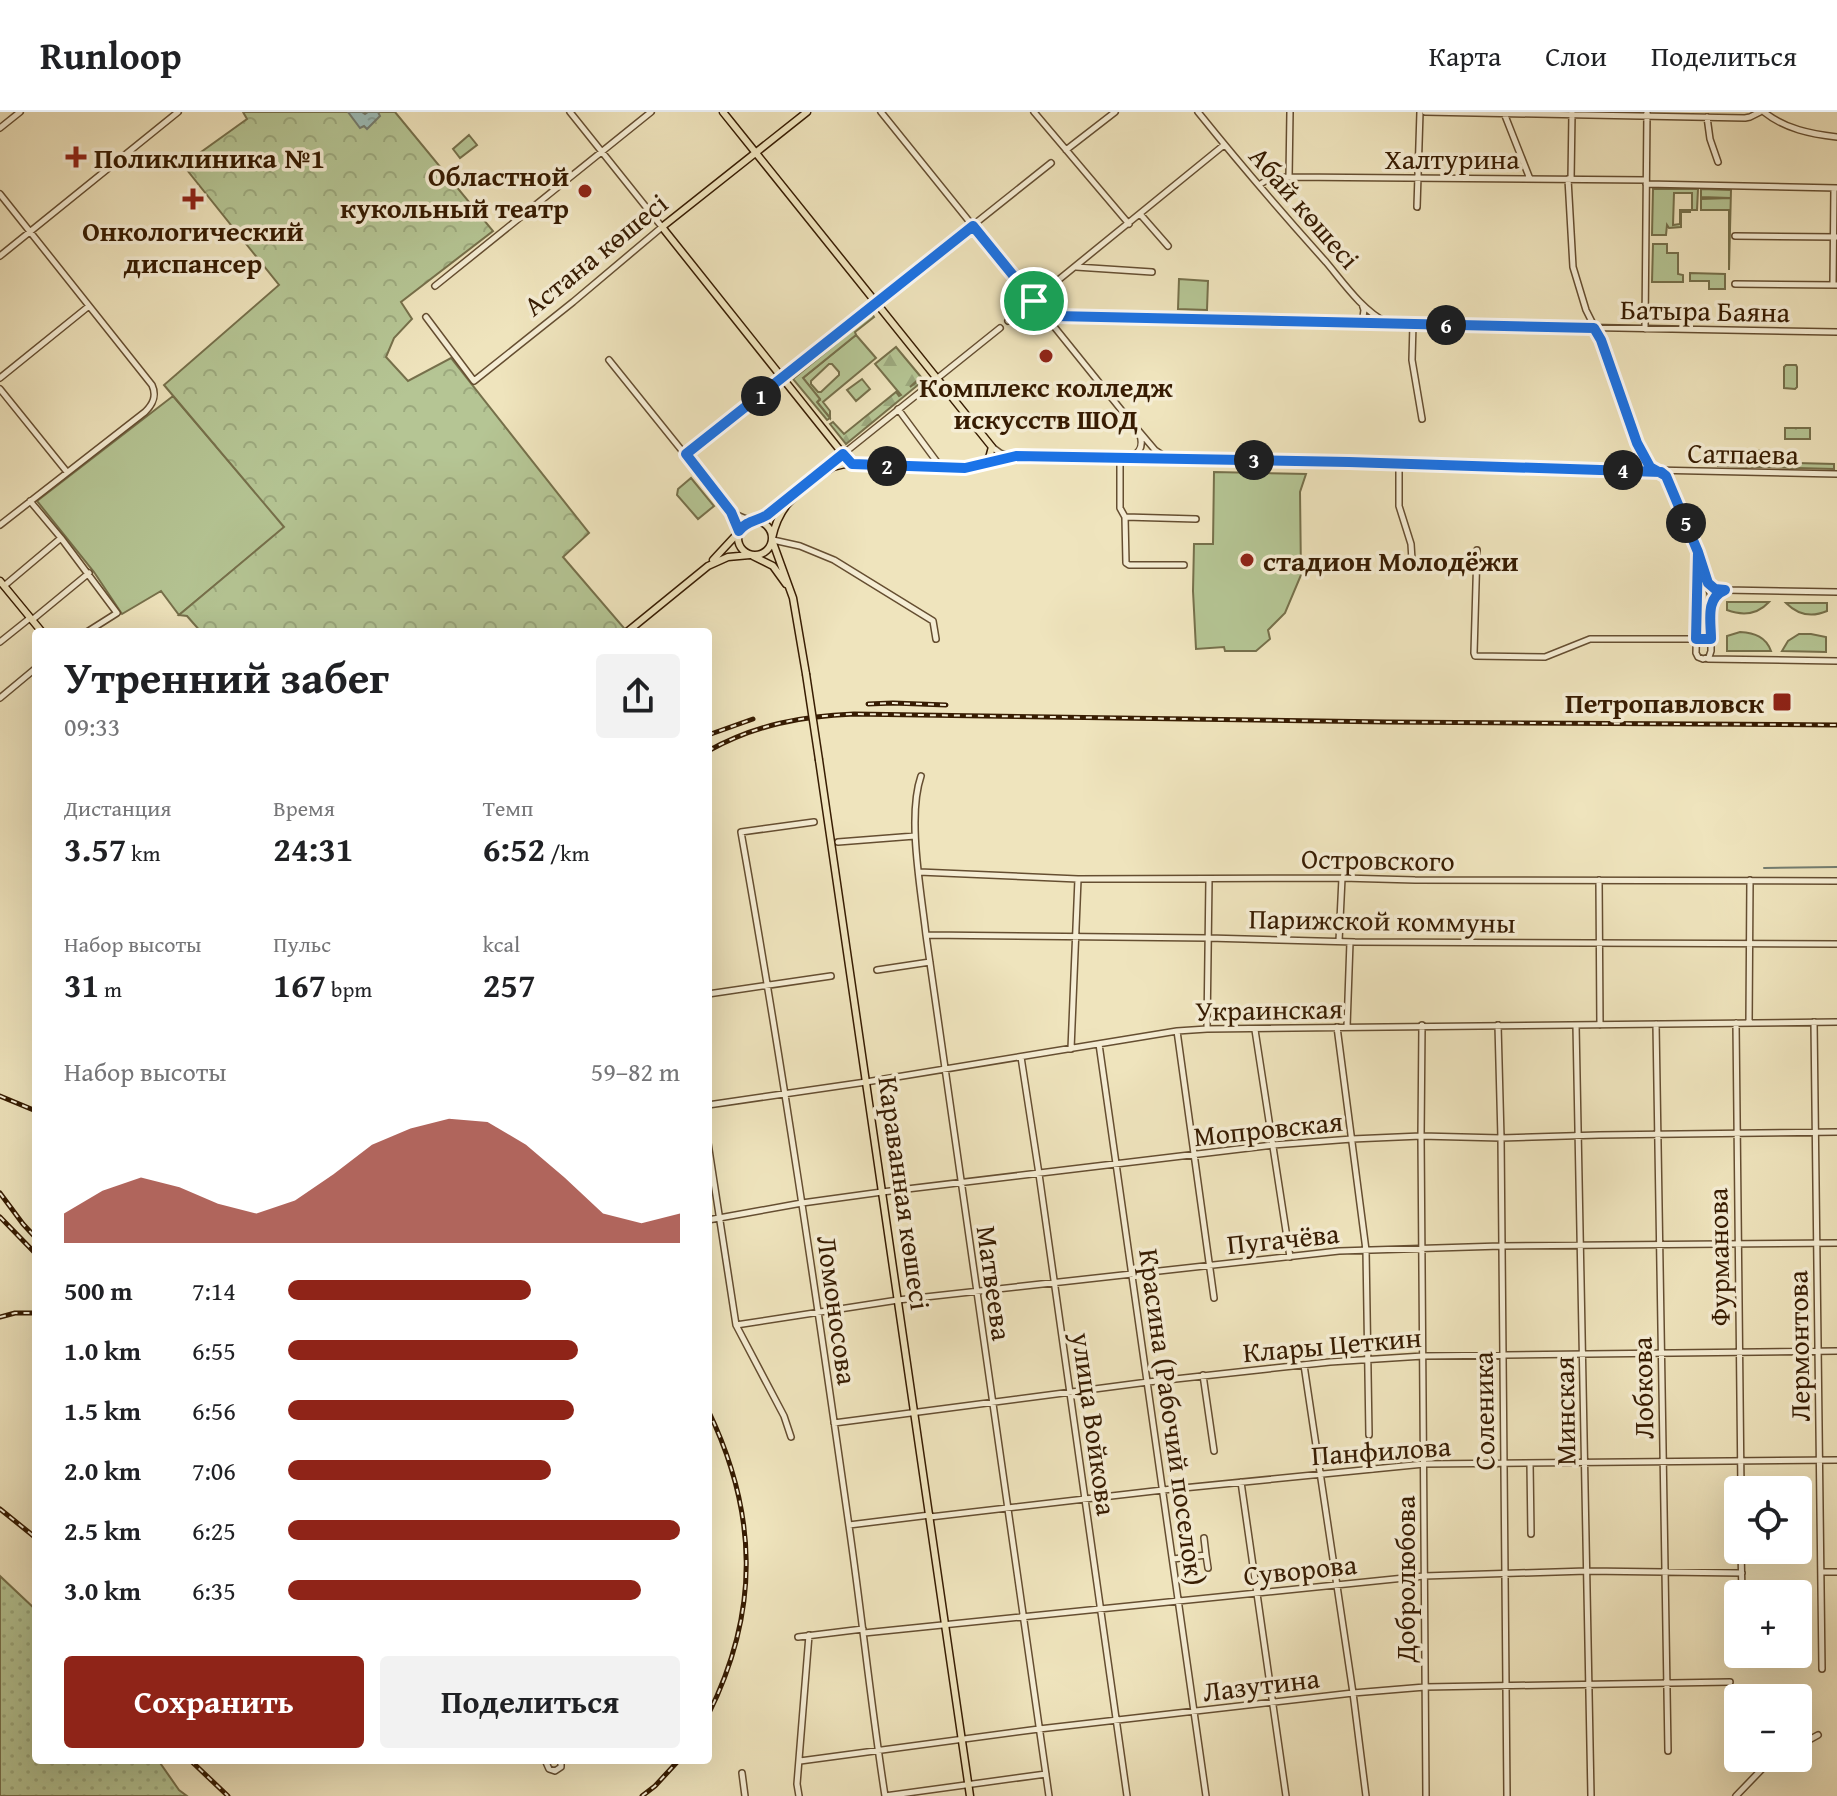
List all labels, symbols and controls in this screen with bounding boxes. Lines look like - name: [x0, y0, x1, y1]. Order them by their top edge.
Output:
- text: Runloop: [40, 27, 182, 83]
- text: Карта: [1429, 35, 1501, 76]
- text: Слои: [1545, 35, 1607, 76]
- text: Поделиться: [1651, 35, 1797, 76]
- place label: Поликлиника №1: [94, 137, 325, 178]
- street label: Абай көшесі: [1240, 137, 1370, 278]
- street label: Халтурина: [1384, 138, 1520, 179]
- marker: Поликлиника №1: [65, 146, 87, 168]
- place label: Областной кукольный театр: [340, 155, 569, 228]
- marker: Областной кукольный театр: [576, 182, 594, 200]
- street label: Астана көшесі: [514, 183, 676, 325]
- marker: Онкологический диспансер: [182, 188, 204, 210]
- place label: Онкологический диспансер: [82, 210, 304, 283]
- pin: [1000, 267, 1068, 335]
- icon: arrive: [1012, 279, 1056, 323]
- street label: Батыра Баяна: [1620, 288, 1791, 332]
- pin: 6: [1426, 305, 1466, 345]
- text: 6: [1440, 309, 1452, 341]
- marker: Комплекс колледж искусств ШОД: [1037, 347, 1055, 365]
- place label: Комплекс колледж искусств ШОД: [919, 366, 1174, 439]
- pin: 1: [741, 376, 781, 416]
- text: 1: [755, 380, 767, 412]
- street label: Сатпаева: [1687, 432, 1800, 474]
- pin: 3: [1234, 440, 1274, 480]
- text: 3: [1248, 444, 1260, 476]
- pin: 2: [867, 446, 907, 486]
- text: 2: [881, 450, 893, 482]
- pin: 4: [1603, 450, 1643, 490]
- text: 4: [1617, 454, 1629, 486]
- pin: 5: [1666, 503, 1706, 543]
- text: 5: [1680, 507, 1692, 539]
- place label: стадион Молодёжи: [1263, 540, 1519, 581]
- marker: стадион Молодёжи: [1238, 551, 1256, 569]
- text: Утренний забег: [64, 645, 389, 709]
- button: share: [596, 654, 680, 738]
- place label: Петропавловск: [1565, 682, 1765, 723]
- marker: Петропавловск: [1771, 691, 1793, 713]
- text: 09:33: [64, 707, 120, 746]
- text: Дистанция: [64, 792, 172, 824]
- text: Время: [273, 792, 335, 824]
- text: Темп: [483, 792, 533, 824]
- text: 3.57: [64, 824, 126, 873]
- text: 24:31: [273, 824, 353, 873]
- text: 6:52: [483, 824, 545, 873]
- text: km: [126, 837, 160, 869]
- text: /km: [545, 837, 590, 869]
- street label: Островского: [1301, 837, 1455, 881]
- street label: Парижской коммуны: [1248, 897, 1516, 943]
- text: Набор высоты: [64, 928, 201, 960]
- text: Пульс: [273, 928, 331, 960]
- text: kcal: [483, 928, 520, 960]
- text: 31: [64, 960, 99, 1009]
- text: 167: [273, 960, 326, 1009]
- text: 257: [483, 960, 536, 1009]
- text: m: [99, 973, 122, 1005]
- text: bpm: [326, 973, 372, 1005]
- street label: Украинская: [1195, 987, 1343, 1031]
- text: Набор высоты: [64, 1052, 226, 1091]
- text: 59–82 m: [591, 1052, 680, 1091]
- street label: Караванная көшесі: [868, 1073, 942, 1313]
- street label: Мопровская: [1191, 1100, 1345, 1156]
- street label: Фурманова: [1696, 1187, 1740, 1327]
- street label: Пугачёва: [1225, 1212, 1342, 1264]
- street label: Матвеева: [967, 1223, 1023, 1344]
- street label: Ломоносова: [807, 1233, 869, 1388]
- street label: Красина (Рабочий поселок): [1129, 1246, 1217, 1588]
- street label: Лермонтова: [1776, 1269, 1820, 1422]
- text: 500 m: [64, 1271, 132, 1310]
- text: 7:14: [192, 1271, 236, 1310]
- street label: Клары Цеткин: [1241, 1316, 1423, 1372]
- street label: улица Войкова: [1062, 1329, 1128, 1519]
- text: 1.0 km: [64, 1331, 141, 1370]
- text: 6:55: [192, 1331, 236, 1370]
- street label: Лобкова: [1621, 1336, 1663, 1440]
- street label: Соленика: [1461, 1351, 1505, 1471]
- street label: Минская: [1543, 1356, 1585, 1466]
- text: 1.5 km: [64, 1391, 141, 1430]
- text: 6:56: [192, 1391, 236, 1430]
- street label: Панфилова: [1310, 1425, 1453, 1475]
- text: 2.0 km: [64, 1451, 141, 1490]
- text: 7:06: [192, 1451, 236, 1490]
- map controls: [1724, 1476, 1812, 1772]
- button: locate: [1724, 1476, 1812, 1564]
- street label: Добролюбова: [1384, 1495, 1425, 1664]
- text: 2.5 km: [64, 1511, 141, 1550]
- text: 6:25: [192, 1511, 236, 1550]
- street label: Суворова: [1241, 1543, 1359, 1595]
- text: 3.0 km: [64, 1571, 141, 1610]
- text: 6:35: [192, 1571, 236, 1610]
- button: +: [1724, 1580, 1812, 1668]
- button: Сохранить: [64, 1656, 364, 1748]
- button: Поделиться: [380, 1656, 680, 1748]
- street label: Лазутина: [1200, 1656, 1322, 1711]
- button: −: [1724, 1684, 1812, 1772]

